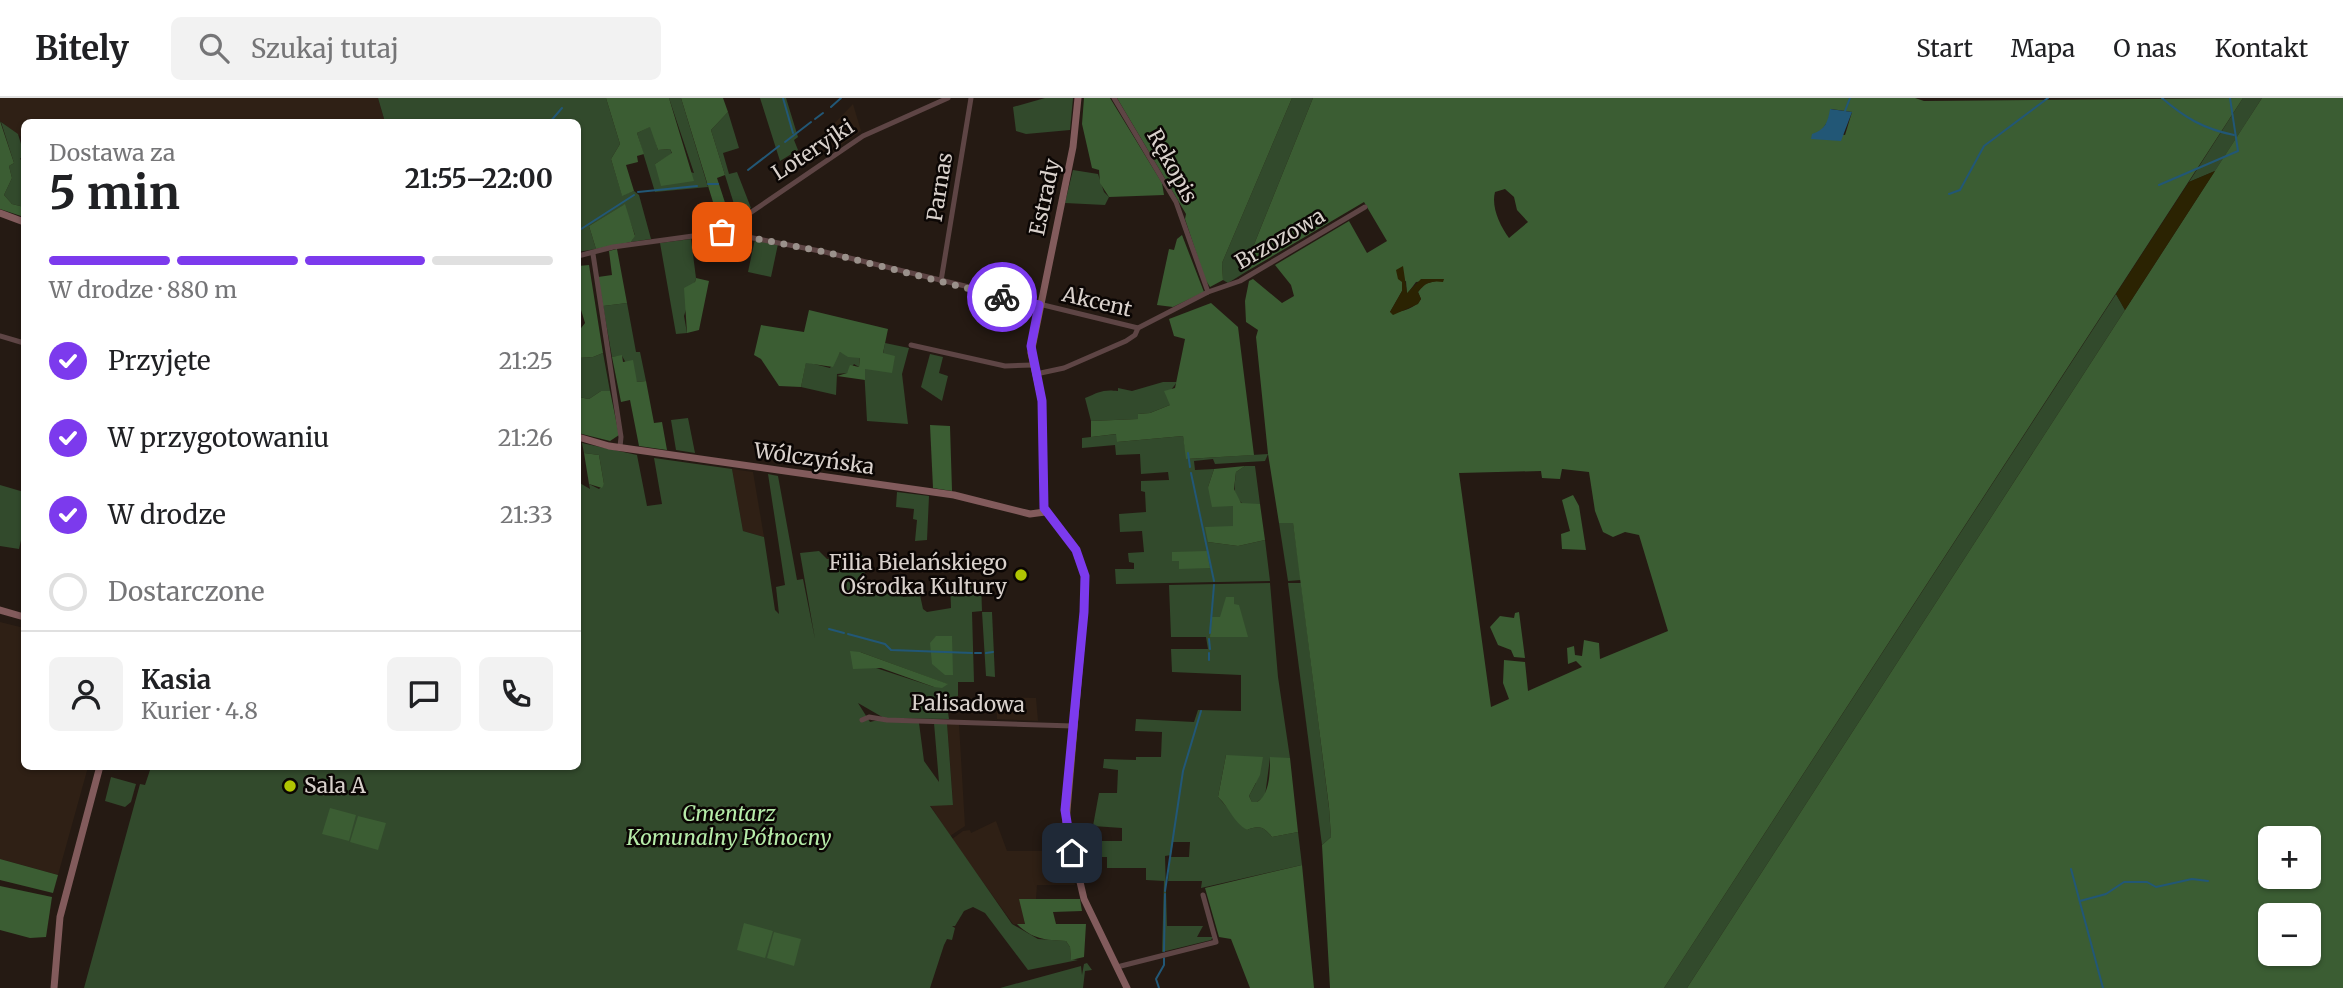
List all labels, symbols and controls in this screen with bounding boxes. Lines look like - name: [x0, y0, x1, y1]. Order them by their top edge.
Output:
- search box: [171, 17, 661, 80]
- text: Bitely: [35, 28, 129, 69]
- icon: search: [195, 29, 233, 67]
- text: Szukaj tutaj: [251, 32, 399, 65]
- text: Start: [1916, 33, 1973, 64]
- text: Mapa: [2011, 33, 2075, 64]
- text: O nas: [2113, 33, 2177, 64]
- text: Kontakt: [2215, 33, 2308, 64]
- street label: Loteryjki: [767, 113, 859, 186]
- street label: Rękopis: [1141, 124, 1204, 207]
- text: Dostawa za: [49, 138, 175, 167]
- street label: Parnas: [921, 150, 958, 223]
- street label: Estrady: [1023, 155, 1066, 238]
- text: 21:55–22:00: [405, 162, 553, 195]
- text: 5 min: [49, 164, 180, 222]
- pin: [692, 202, 752, 262]
- street label: Brzozowa: [1230, 202, 1330, 275]
- icon: bag: [703, 213, 741, 251]
- courier: [967, 262, 1037, 332]
- text: W drodze · 880 m: [49, 275, 237, 304]
- icon: bike: [983, 278, 1021, 316]
- street label: Akcent: [1059, 280, 1135, 323]
- icon: check: [49, 342, 87, 380]
- text: Przyjęte: [108, 344, 211, 377]
- text: 21:25: [499, 346, 553, 375]
- icon: check: [49, 419, 87, 457]
- text: W przygotowaniu: [108, 421, 329, 454]
- text: 21:26: [498, 423, 553, 452]
- street label: Wólczyńska: [751, 437, 876, 480]
- icon: check: [49, 496, 87, 534]
- text: W drodze: [108, 498, 226, 531]
- text: 21:33: [500, 500, 553, 529]
- place label: Filia Bielańskiego Ośrodka Kultury: [829, 549, 1008, 600]
- marker: Filia Bielańskiego Ośrodka Kultury: [1013, 567, 1029, 583]
- text: Dostarczone: [108, 575, 264, 608]
- button: person: [49, 657, 123, 731]
- button: chat: [387, 657, 461, 731]
- button: phone: [479, 657, 553, 731]
- text: Kasia: [141, 663, 211, 696]
- street label: Palisadowa: [911, 689, 1025, 718]
- text: Kurier · 4.8: [141, 696, 258, 725]
- place label: Sala A: [304, 772, 366, 799]
- marker: Sala A: [282, 778, 298, 794]
- park label: Cmentarz Komunalny Północny: [625, 800, 832, 851]
- pin: [1042, 823, 1102, 883]
- map controls: [2258, 826, 2321, 966]
- button: +: [2258, 826, 2321, 889]
- icon: home: [1053, 834, 1091, 872]
- button: −: [2258, 903, 2321, 966]

